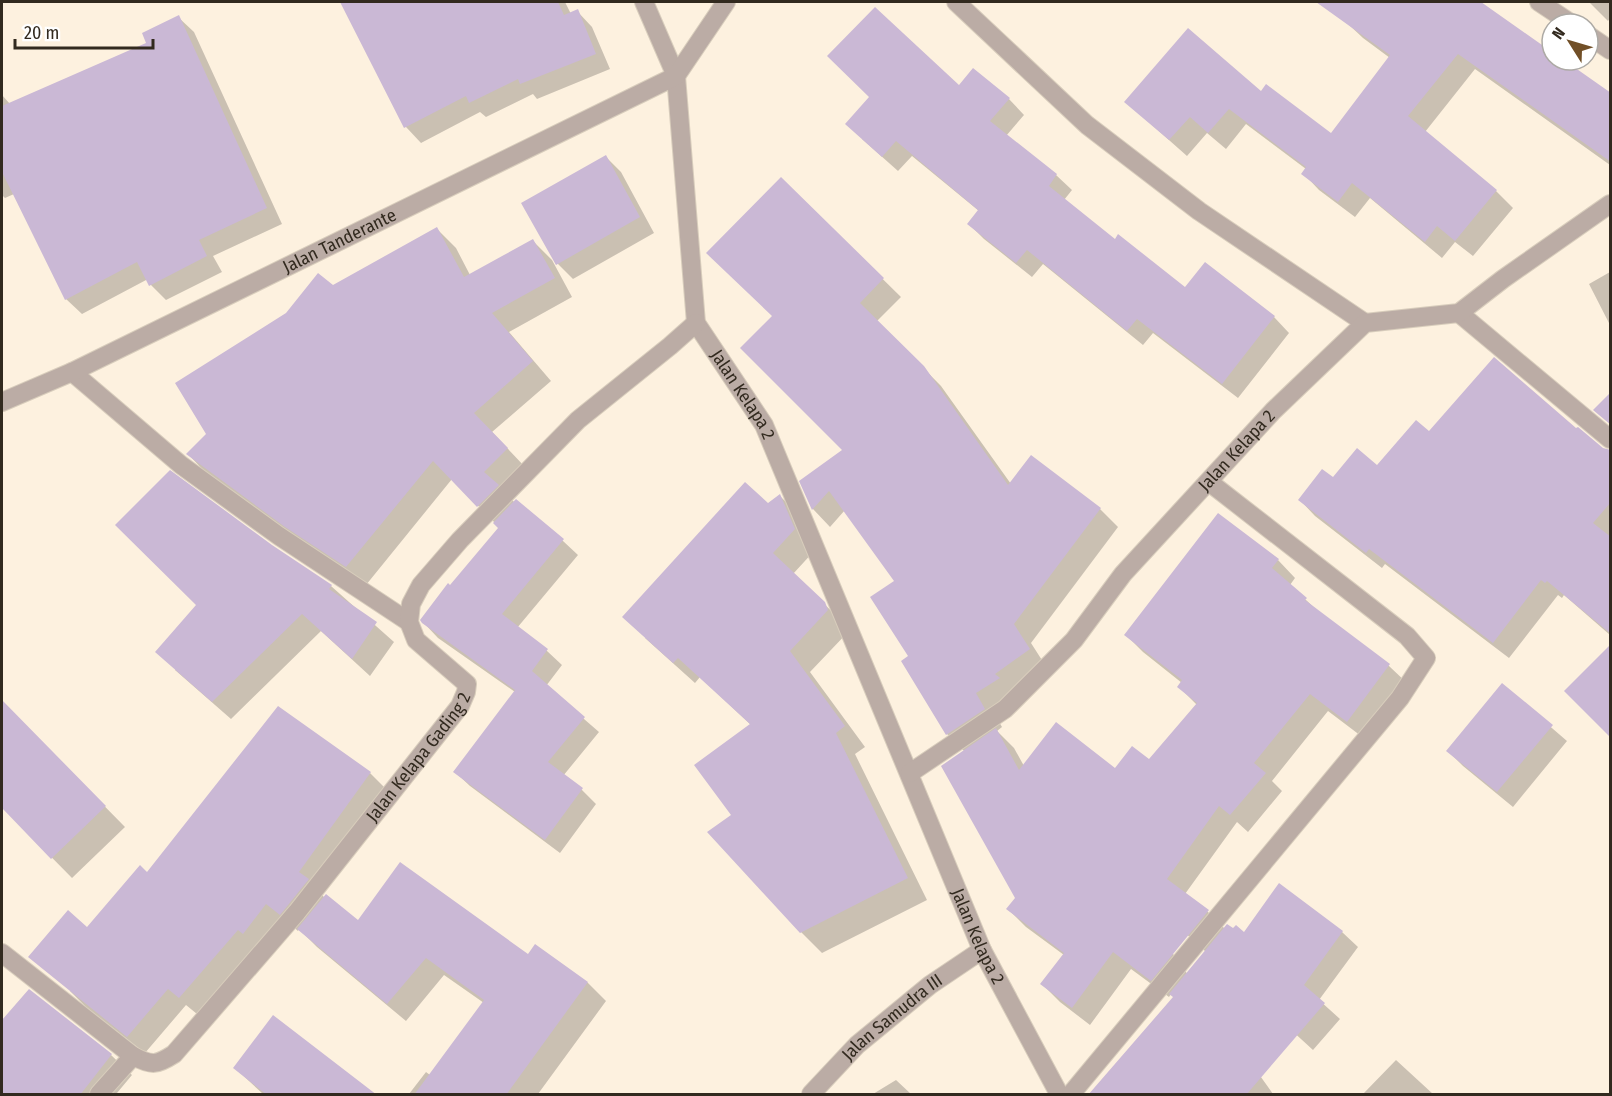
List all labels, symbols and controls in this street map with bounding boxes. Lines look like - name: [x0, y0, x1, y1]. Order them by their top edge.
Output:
- scale bar: [15, 12, 153, 50]
- north arrow: [1540, 12, 1600, 72]
- text: 20 m: [24, 22, 59, 44]
- text: N: [1548, 24, 1569, 43]
- street label: Jalan Tanderante: [279, 204, 400, 278]
- street label: Jalan Kelapa 2: [706, 345, 780, 443]
- street label: Jalan Kelapa 2: [1194, 405, 1280, 496]
- street label: Jalan Kelapa Gading 2: [361, 689, 475, 826]
- street label: Jalan Kelapa 2: [947, 885, 1009, 988]
- street label: Jalan Samudra III: [837, 969, 947, 1065]

